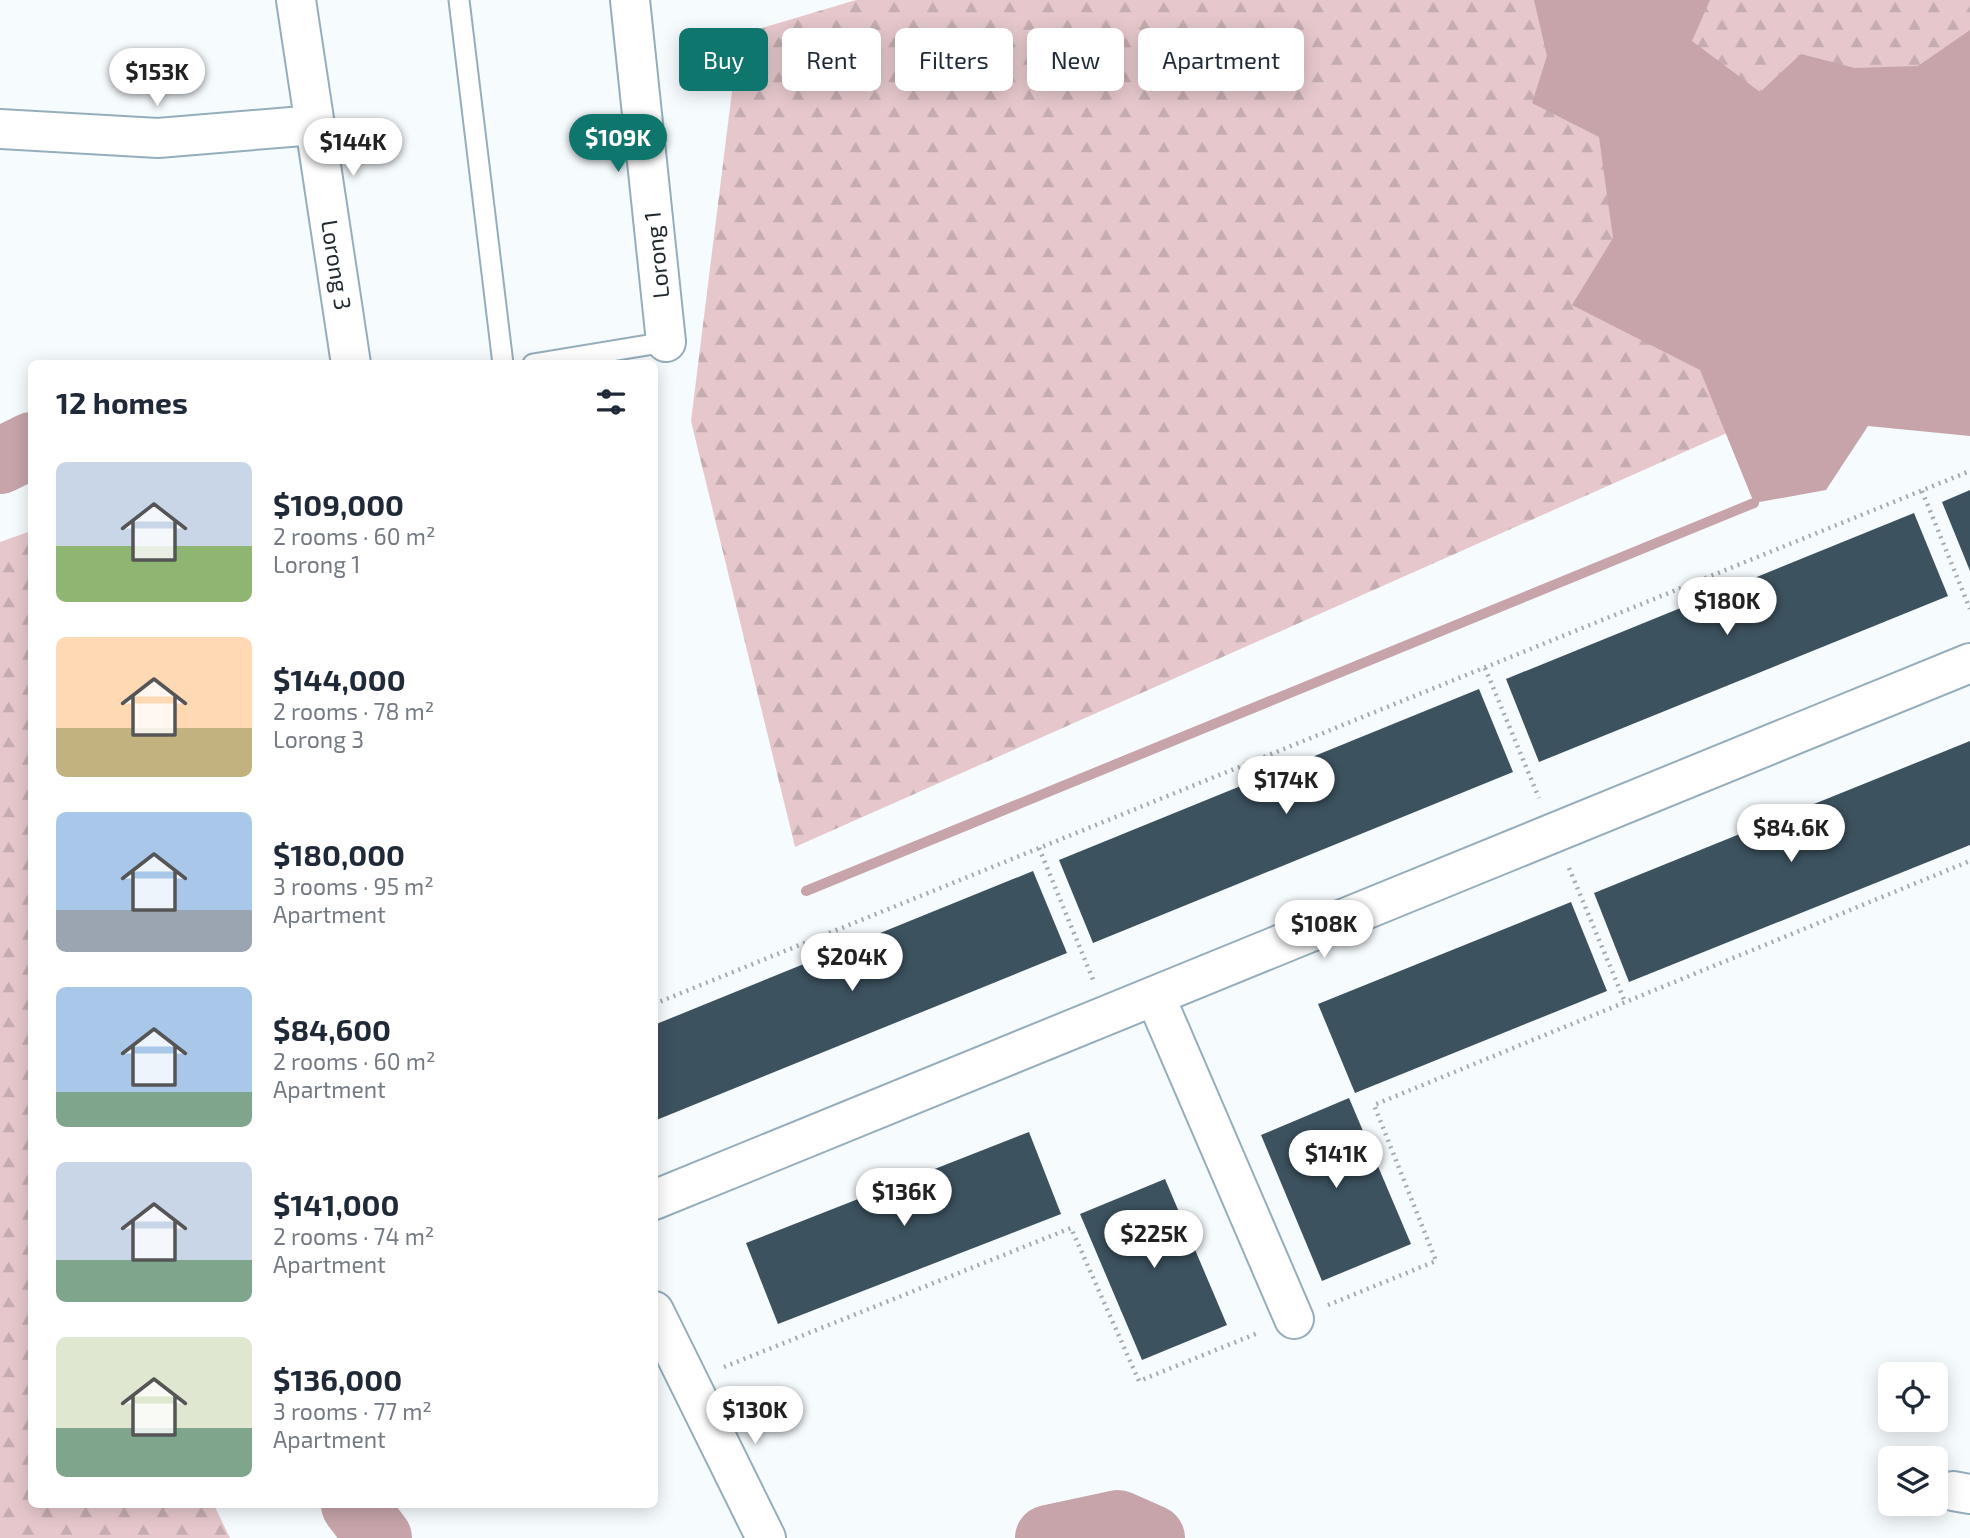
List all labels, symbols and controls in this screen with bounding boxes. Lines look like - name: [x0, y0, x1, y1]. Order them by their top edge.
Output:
- chip: Buy: [679, 28, 768, 91]
- chip: Rent: [782, 28, 881, 91]
- chip: Filters: [895, 28, 1013, 91]
- chip: New: [1027, 28, 1124, 91]
- chip: Apartment: [1138, 28, 1304, 91]
- pin: $153K: [108, 48, 206, 108]
- text: $153K: [125, 57, 189, 85]
- pin: $109K: [569, 114, 667, 174]
- pin: $144K: [304, 118, 402, 178]
- text: $109K: [585, 123, 651, 151]
- text: $144K: [319, 127, 387, 155]
- street label: Lorong 1: [638, 210, 674, 300]
- street label: Lorong 3: [316, 218, 358, 312]
- icon: filters: [592, 383, 630, 421]
- text: 12 homes: [56, 384, 188, 420]
- text: $109,000: [273, 486, 404, 522]
- icon: home: [112, 490, 196, 574]
- text: 2 rooms · 60 m²: [273, 522, 435, 550]
- text: Lorong 1: [273, 550, 360, 578]
- pin: $180K: [1678, 578, 1776, 637]
- text: $180K: [1694, 586, 1760, 614]
- text: $144,000: [273, 661, 406, 697]
- icon: home: [112, 665, 196, 749]
- text: 2 rooms · 78 m²: [273, 697, 434, 725]
- text: Lorong 3: [273, 725, 364, 753]
- pin: $174K: [1237, 756, 1335, 816]
- text: $174K: [1254, 765, 1318, 793]
- pin: $84.6K: [1734, 804, 1848, 864]
- text: $84.6K: [1753, 813, 1829, 841]
- text: $180,000: [273, 836, 405, 872]
- icon: home: [112, 840, 196, 924]
- text: 3 rooms · 95 m²: [273, 872, 434, 900]
- text: Apartment: [273, 900, 386, 928]
- pin: $108K: [1275, 900, 1373, 960]
- text: $108K: [1291, 909, 1357, 937]
- pin: $204K: [803, 934, 901, 993]
- text: $204K: [817, 942, 887, 970]
- text: $84,600: [273, 1011, 391, 1047]
- icon: home: [112, 1015, 196, 1099]
- text: 2 rooms · 60 m²: [273, 1047, 435, 1075]
- text: Apartment: [273, 1075, 386, 1103]
- pin: $141K: [1287, 1130, 1385, 1190]
- text: $141K: [1305, 1139, 1367, 1167]
- pin: $136K: [855, 1168, 953, 1228]
- text: $136K: [872, 1177, 936, 1205]
- text: $141,000: [273, 1186, 399, 1222]
- icon: home: [112, 1190, 196, 1274]
- pin: $225K: [1105, 1210, 1203, 1270]
- text: $225K: [1120, 1219, 1188, 1247]
- text: 2 rooms · 74 m²: [273, 1222, 434, 1250]
- text: Apartment: [273, 1250, 386, 1278]
- text: $136,000: [273, 1361, 402, 1397]
- map controls: [1878, 1362, 1948, 1516]
- button: locate: [1878, 1362, 1948, 1432]
- icon: home: [112, 1365, 196, 1449]
- pin: $130K: [706, 1386, 804, 1446]
- text: $130K: [722, 1395, 788, 1423]
- text: 3 rooms · 77 m²: [273, 1397, 432, 1425]
- text: Apartment: [273, 1425, 386, 1453]
- button: layers: [1878, 1446, 1948, 1516]

